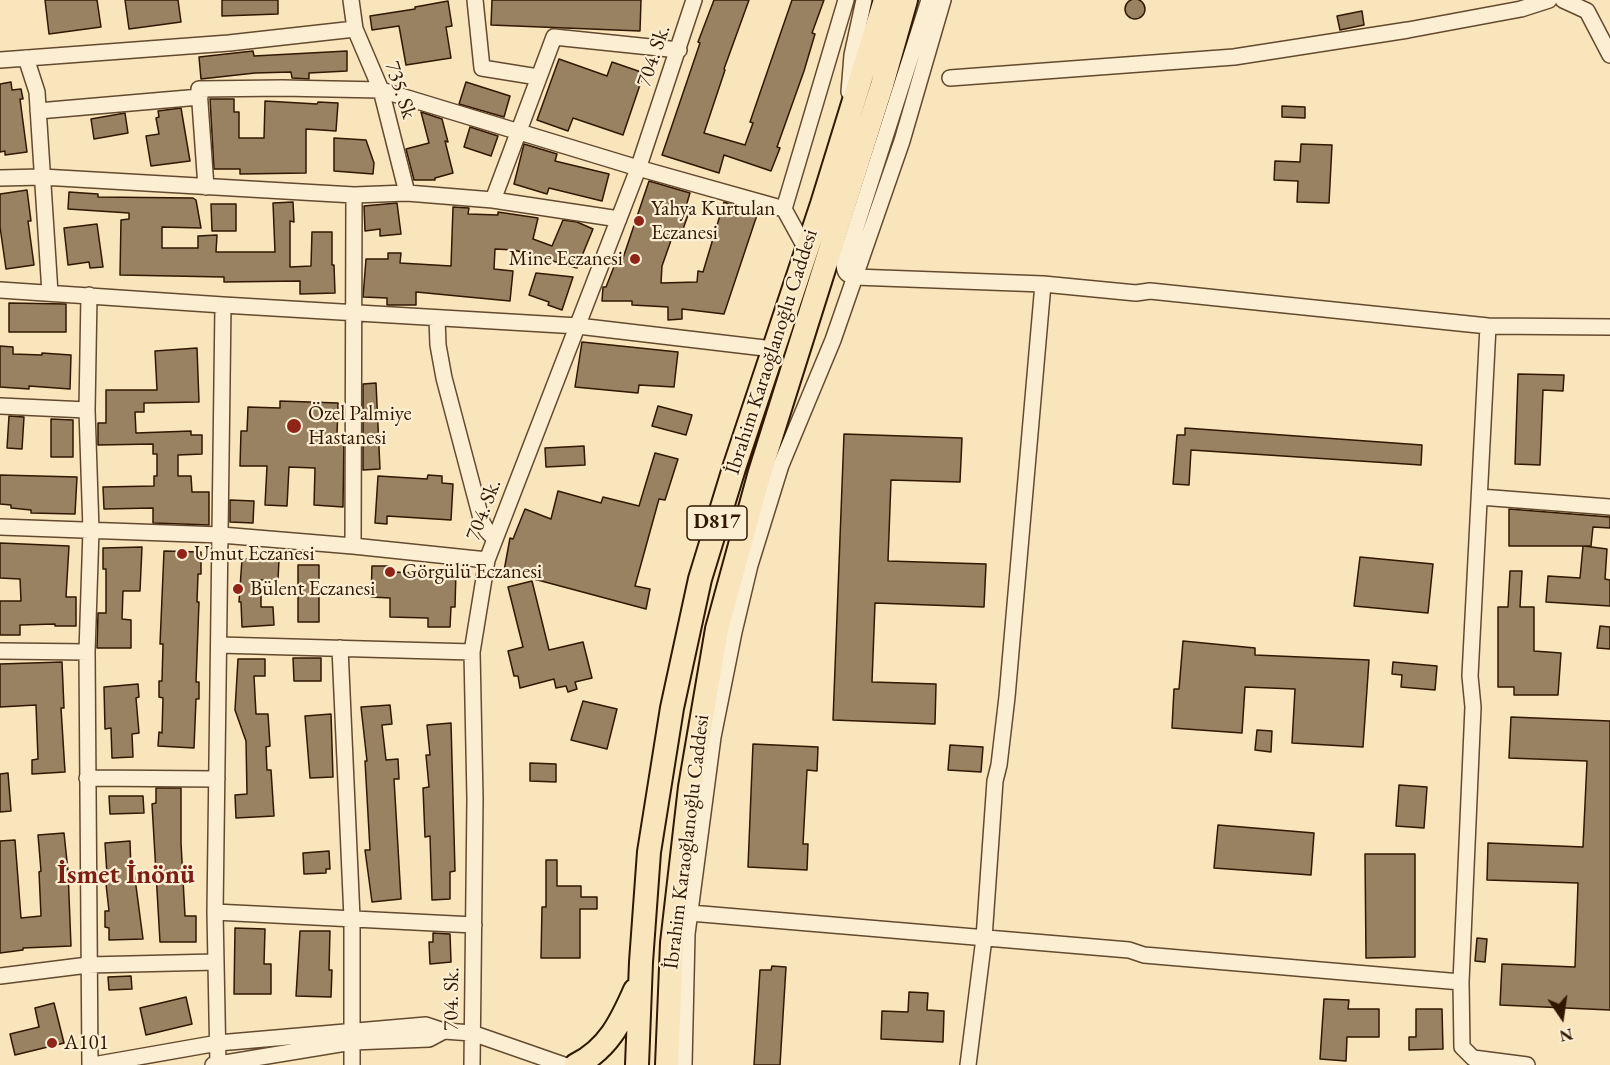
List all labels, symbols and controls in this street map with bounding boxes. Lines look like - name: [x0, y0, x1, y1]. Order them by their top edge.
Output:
- street label: 704. Sk.: [632, 22, 676, 90]
- street label: 735. Sk: [379, 58, 421, 122]
- place label: Yahya Kurtulan Eczanesi: [651, 196, 775, 246]
- marker: Yahya Kurtulan Eczanesi: [632, 214, 646, 228]
- street label: İbrahim Karaoğlanoğlu Caddesi: [720, 226, 824, 478]
- place label: Mine Eczanesi: [509, 246, 623, 272]
- marker: Mine Eczanesi: [628, 252, 642, 266]
- place label: Özel Palmiye Hastanesi: [308, 401, 412, 451]
- marker: Özel Palmiye Hastanesi: [285, 417, 303, 435]
- street label: 704. Sk.: [461, 476, 507, 544]
- road number: D817: [687, 506, 747, 540]
- place label: Umut Eczanesi: [194, 541, 315, 567]
- marker: Umut Eczanesi: [175, 547, 189, 561]
- place label: Görgülü Eczanesi: [402, 559, 542, 585]
- marker: Görgülü Eczanesi: [383, 565, 397, 579]
- place label: Bülent Eczanesi: [250, 576, 375, 602]
- marker: Bülent Eczanesi: [231, 582, 245, 596]
- street label: İbrahim Karaoğlanoğlu Caddesi: [659, 713, 715, 971]
- district label: İsmet İnönü: [57, 860, 195, 892]
- street label: 704. Sk.: [439, 967, 465, 1031]
- north arrow: [1532, 987, 1592, 1047]
- text: N: [1557, 1023, 1575, 1047]
- place label: A101: [64, 1030, 109, 1056]
- marker: A101: [45, 1036, 59, 1050]

